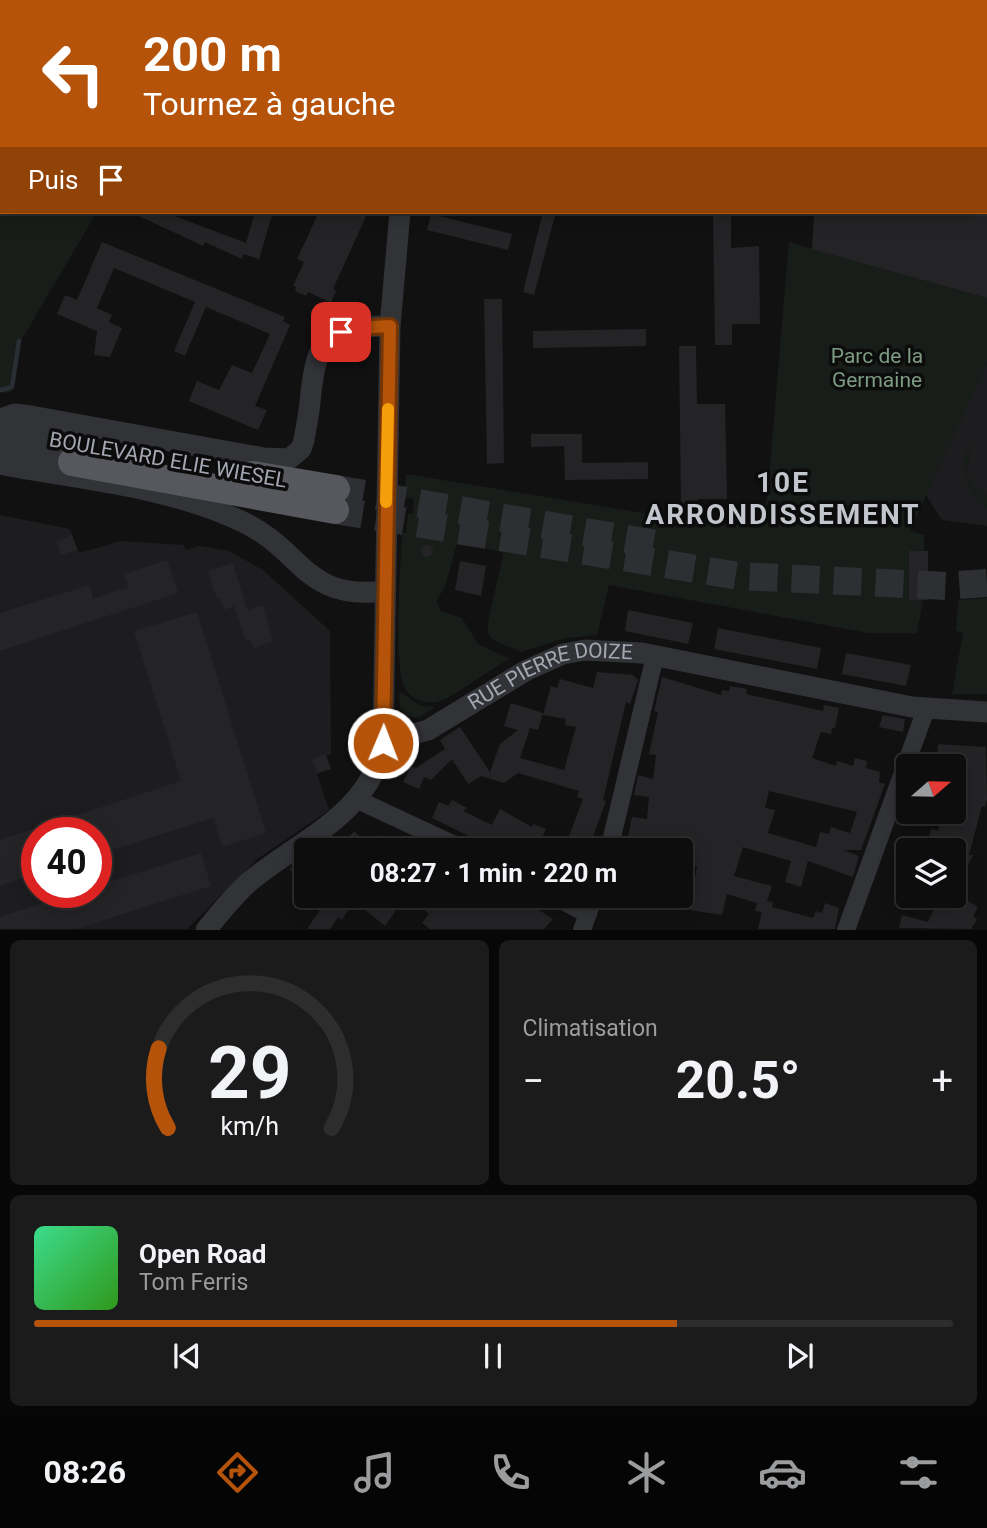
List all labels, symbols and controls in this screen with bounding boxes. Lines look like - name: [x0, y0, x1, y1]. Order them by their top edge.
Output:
- text: 200 m: [143, 26, 282, 83]
- icon: left: [28, 28, 119, 119]
- text: Tournez à gauche: [143, 85, 395, 123]
- icon: arrive: [92, 161, 130, 199]
- text: Puis: [28, 165, 78, 195]
- pin: [311, 302, 371, 362]
- icon: arrive: [322, 313, 360, 351]
- park label: Parc de la Germaine: [831, 344, 923, 392]
- street label: BOULEVARD ELIE WIESEL: [47, 427, 289, 493]
- district label: 10E ARRONDISSEMENT: [645, 466, 921, 531]
- street label: RUE PIERRE DOIZE: [464, 638, 633, 715]
- position arrow: [346, 706, 420, 780]
- north arrow: [896, 754, 966, 824]
- map controls: [896, 754, 966, 908]
- speed limit sign: 40: [21, 817, 112, 908]
- button: layers: [896, 838, 966, 908]
- text: 08:27 · 1 min · 220 m: [370, 858, 617, 888]
- text: Climatisation: [523, 1015, 658, 1042]
- text: 29: [207, 1031, 291, 1117]
- text: 20.5°: [675, 1050, 800, 1111]
- text: −: [523, 1059, 544, 1103]
- text: +: [931, 1059, 953, 1103]
- text: km/h: [220, 1112, 279, 1141]
- text: Open Road: [139, 1239, 267, 1269]
- text: Tom Ferris: [139, 1269, 248, 1296]
- icon: previous: [168, 1337, 206, 1375]
- icon: pause: [474, 1337, 512, 1375]
- icon: next: [781, 1337, 819, 1375]
- icon: directions: [213, 1448, 262, 1497]
- icon: music: [350, 1448, 399, 1497]
- icon: phone: [486, 1448, 535, 1497]
- icon: climate: [622, 1448, 671, 1497]
- icon: car: [758, 1448, 807, 1497]
- icon: filters: [894, 1448, 943, 1497]
- text: 08:26: [44, 1453, 126, 1491]

